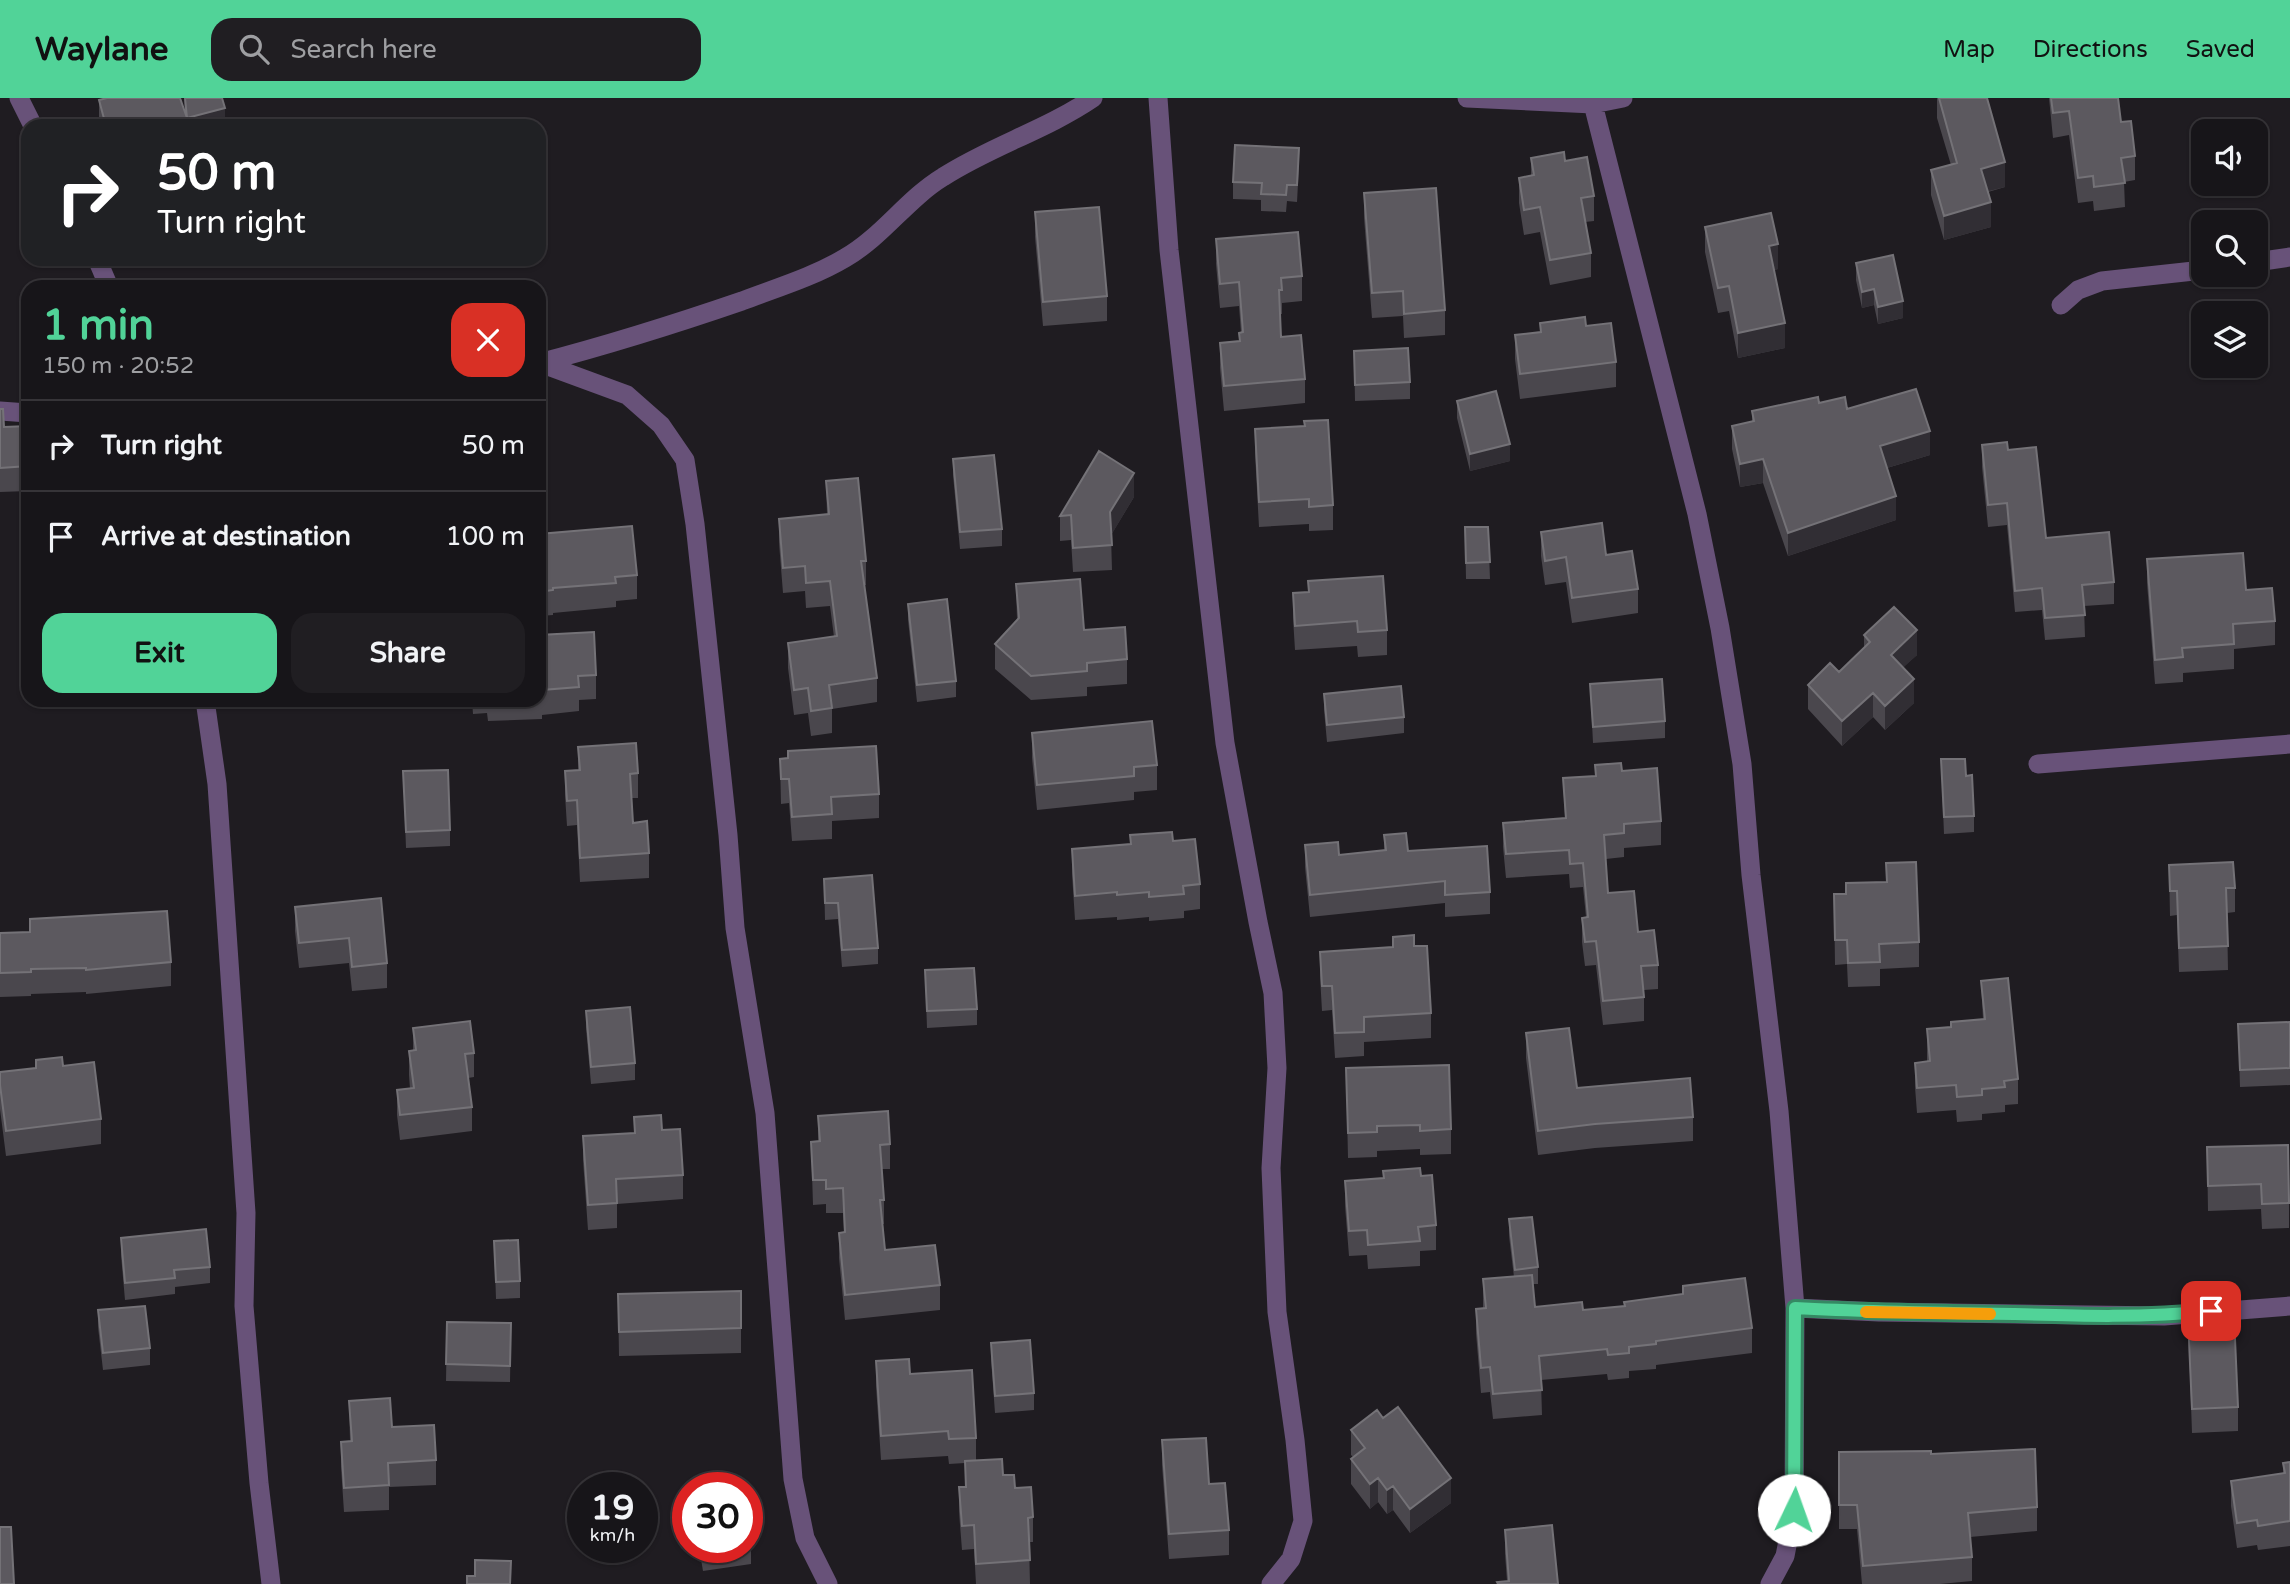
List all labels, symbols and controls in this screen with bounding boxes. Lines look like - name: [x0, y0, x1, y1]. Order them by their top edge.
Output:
- search box: [211, 18, 701, 81]
- text: Waylane: [35, 30, 169, 69]
- icon: search: [235, 30, 273, 68]
- text: Search here: [291, 34, 437, 65]
- text: Map: [1943, 35, 1995, 64]
- text: Directions: [2033, 35, 2148, 64]
- text: Saved: [2186, 35, 2255, 64]
- map controls: [2191, 119, 2268, 378]
- button: sound: [2191, 119, 2268, 196]
- text: 50 m: [157, 144, 276, 203]
- icon: right: [42, 147, 133, 238]
- text: Turn right: [157, 204, 306, 242]
- button: search: [2191, 210, 2268, 287]
- text: 1 min: [42, 300, 154, 351]
- button: layers: [2191, 301, 2268, 378]
- button: close: [451, 303, 525, 377]
- text: 150 m · 20:52: [42, 352, 194, 380]
- icon: right: [42, 427, 80, 465]
- text: Turn right: [101, 430, 222, 461]
- text: 50 m: [462, 430, 525, 461]
- icon: arrive: [42, 518, 80, 556]
- text: Arrive at destination: [101, 521, 351, 552]
- text: 100 m: [445, 521, 525, 552]
- button: Exit: [42, 613, 277, 693]
- button: Share: [291, 613, 525, 693]
- pin: [2181, 1281, 2241, 1341]
- icon: arrive: [2192, 1292, 2230, 1330]
- speed limit sign: 30: [672, 1472, 763, 1563]
- position arrow: [1757, 1473, 1831, 1547]
- text: 19: [591, 1487, 634, 1529]
- text: km/h: [590, 1524, 635, 1546]

